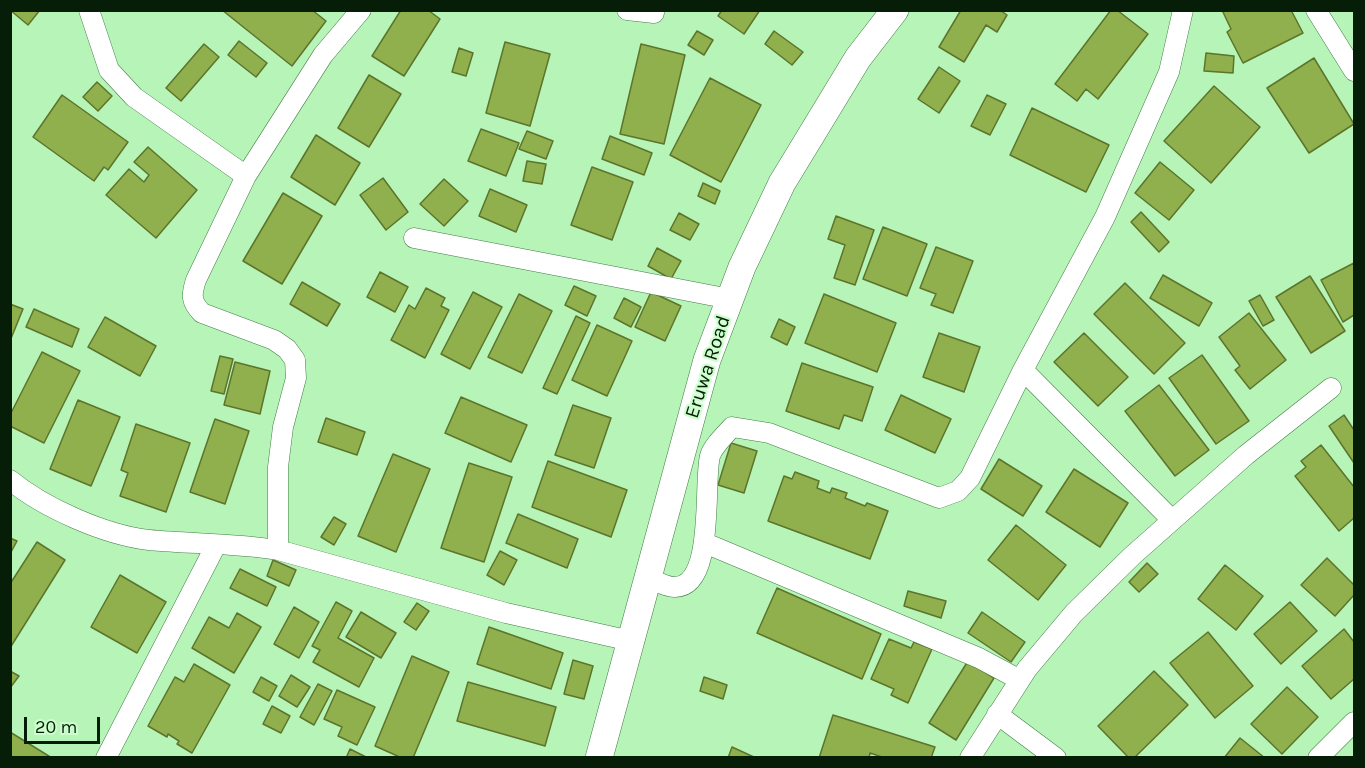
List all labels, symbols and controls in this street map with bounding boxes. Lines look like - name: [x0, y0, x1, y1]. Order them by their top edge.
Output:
- street label: Eruwa Road: [680, 312, 736, 422]
- scale bar: [27, 705, 104, 743]
- text: 20 m: [35, 716, 77, 738]

